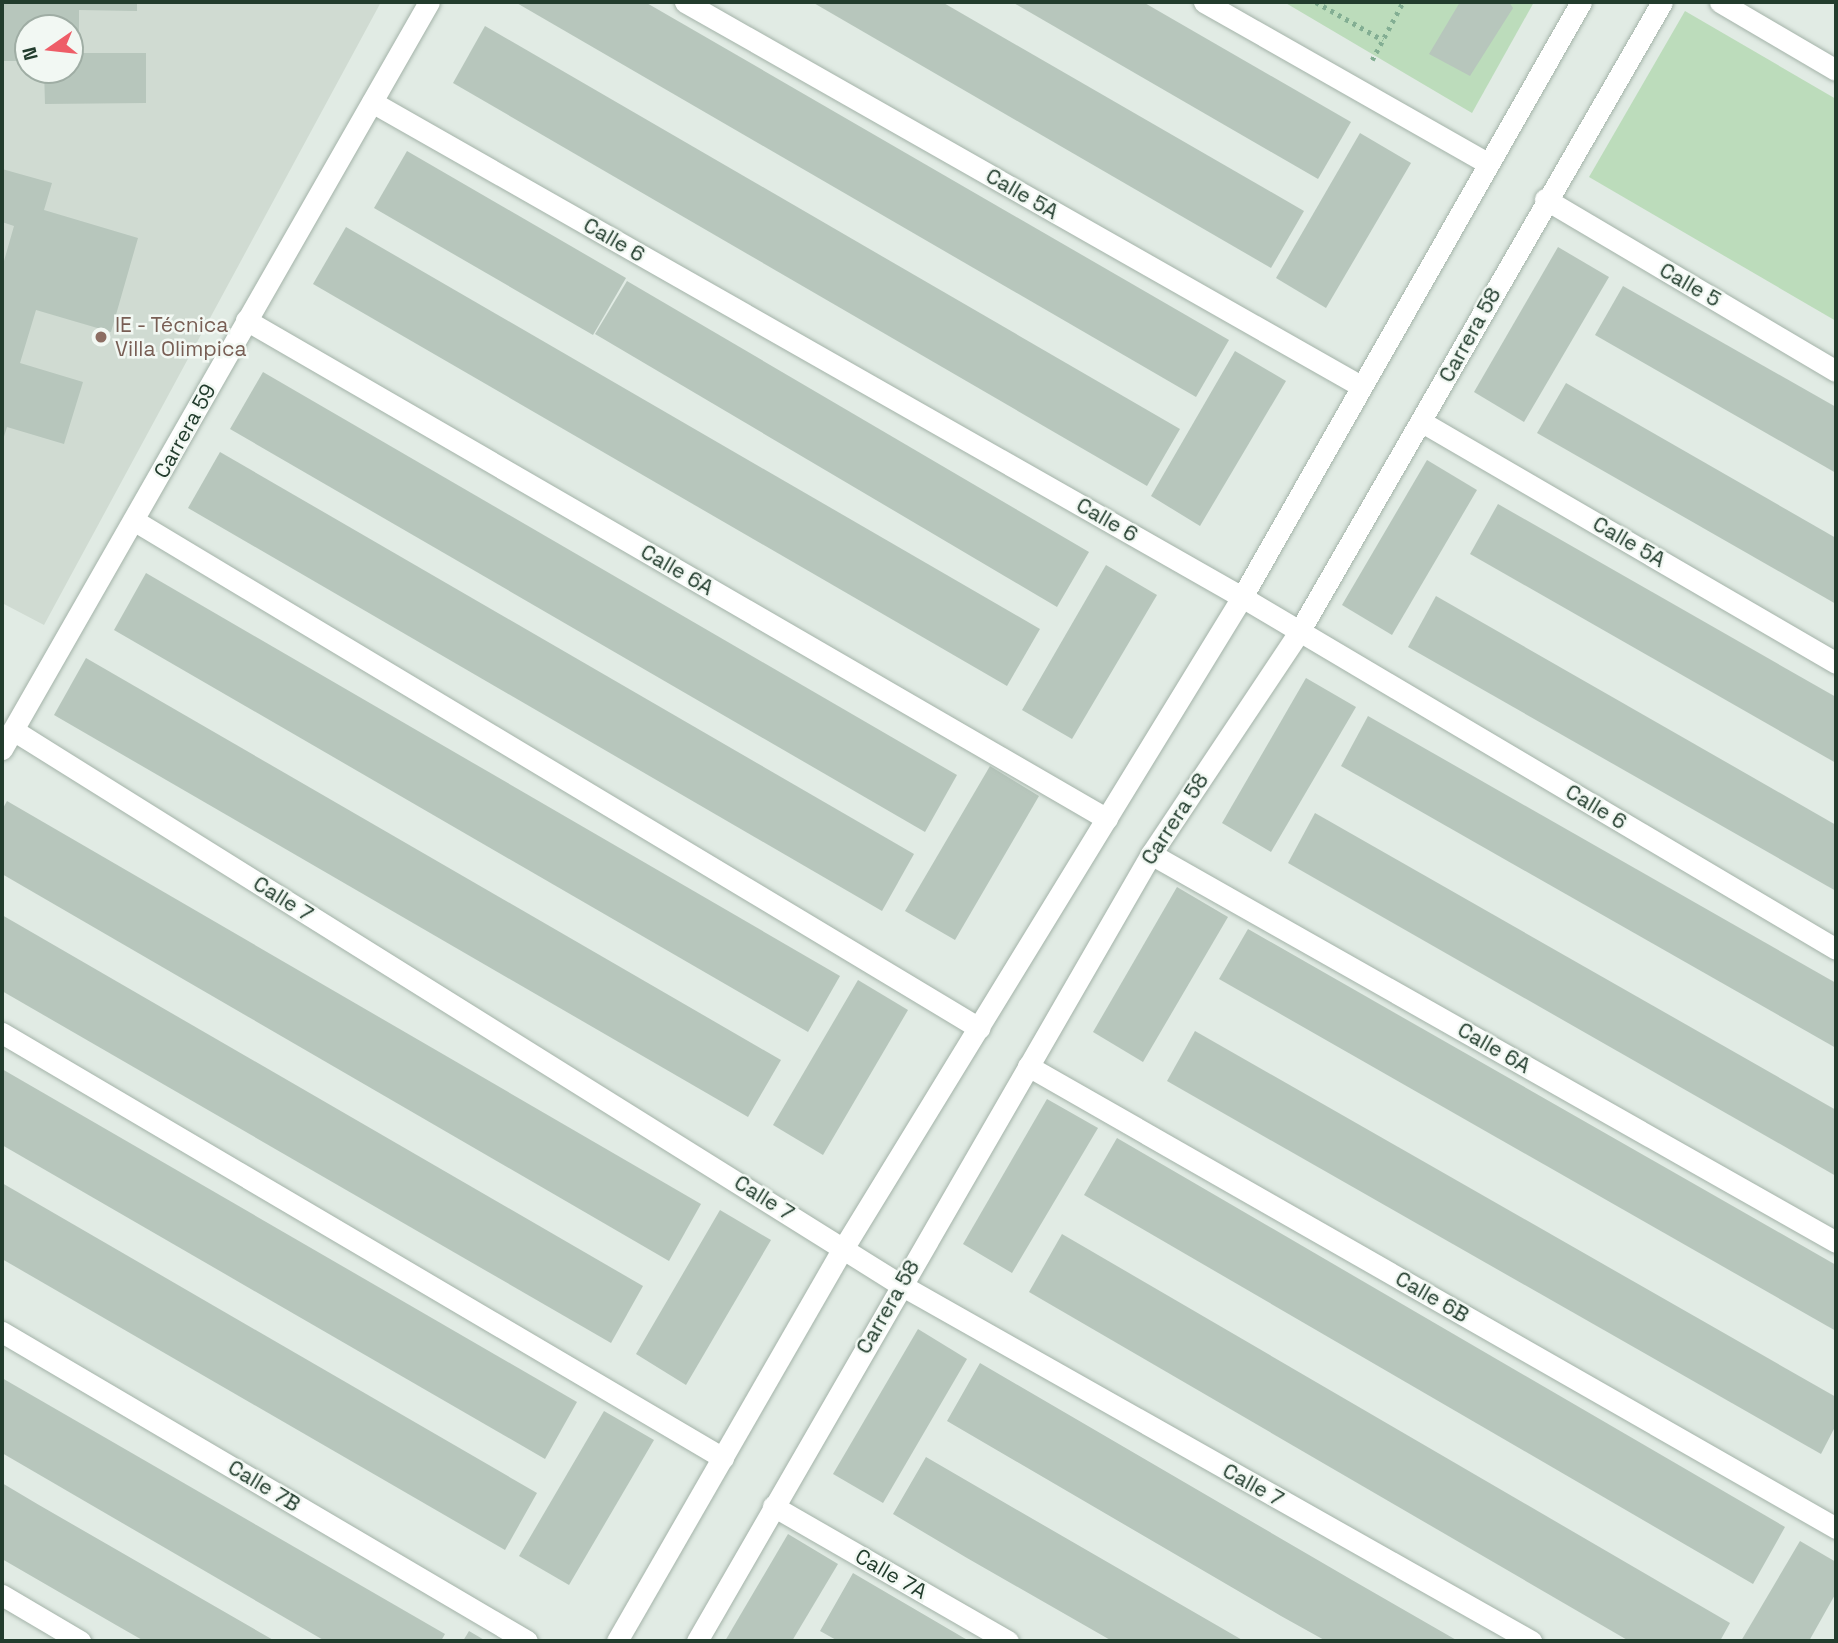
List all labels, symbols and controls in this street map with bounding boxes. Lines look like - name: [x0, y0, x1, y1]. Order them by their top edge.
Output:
- north arrow: [14, 14, 84, 84]
- text: N: [16, 45, 44, 63]
- street label: Calle 5A: [981, 163, 1063, 225]
- street label: Calle 6: [579, 212, 649, 268]
- street label: Calle 5: [1655, 258, 1725, 312]
- street label: Carrera 58: [1434, 283, 1506, 387]
- place label: IE - Técnica Villa Olimpica: [115, 312, 247, 362]
- marker: IE - Técnica Villa Olimpica: [93, 329, 109, 345]
- street label: Carrera 59: [149, 379, 221, 483]
- street label: Calle 6: [1072, 492, 1142, 548]
- street label: Calle 5A: [1588, 511, 1670, 573]
- street label: Calle 6A: [636, 539, 718, 601]
- street label: Carrera 58: [1136, 768, 1214, 870]
- street label: Calle 6: [1561, 779, 1631, 835]
- street label: Calle 7: [249, 871, 317, 927]
- street label: Calle 6A: [1453, 1017, 1535, 1079]
- street label: Calle 7: [730, 1170, 798, 1226]
- street label: Carrera 58: [851, 1256, 925, 1358]
- street label: Calle 6B: [1391, 1266, 1473, 1328]
- street label: Calle 7B: [223, 1455, 305, 1517]
- street label: Calle 7: [1218, 1458, 1288, 1512]
- street label: Calle 7A: [851, 1543, 931, 1605]

